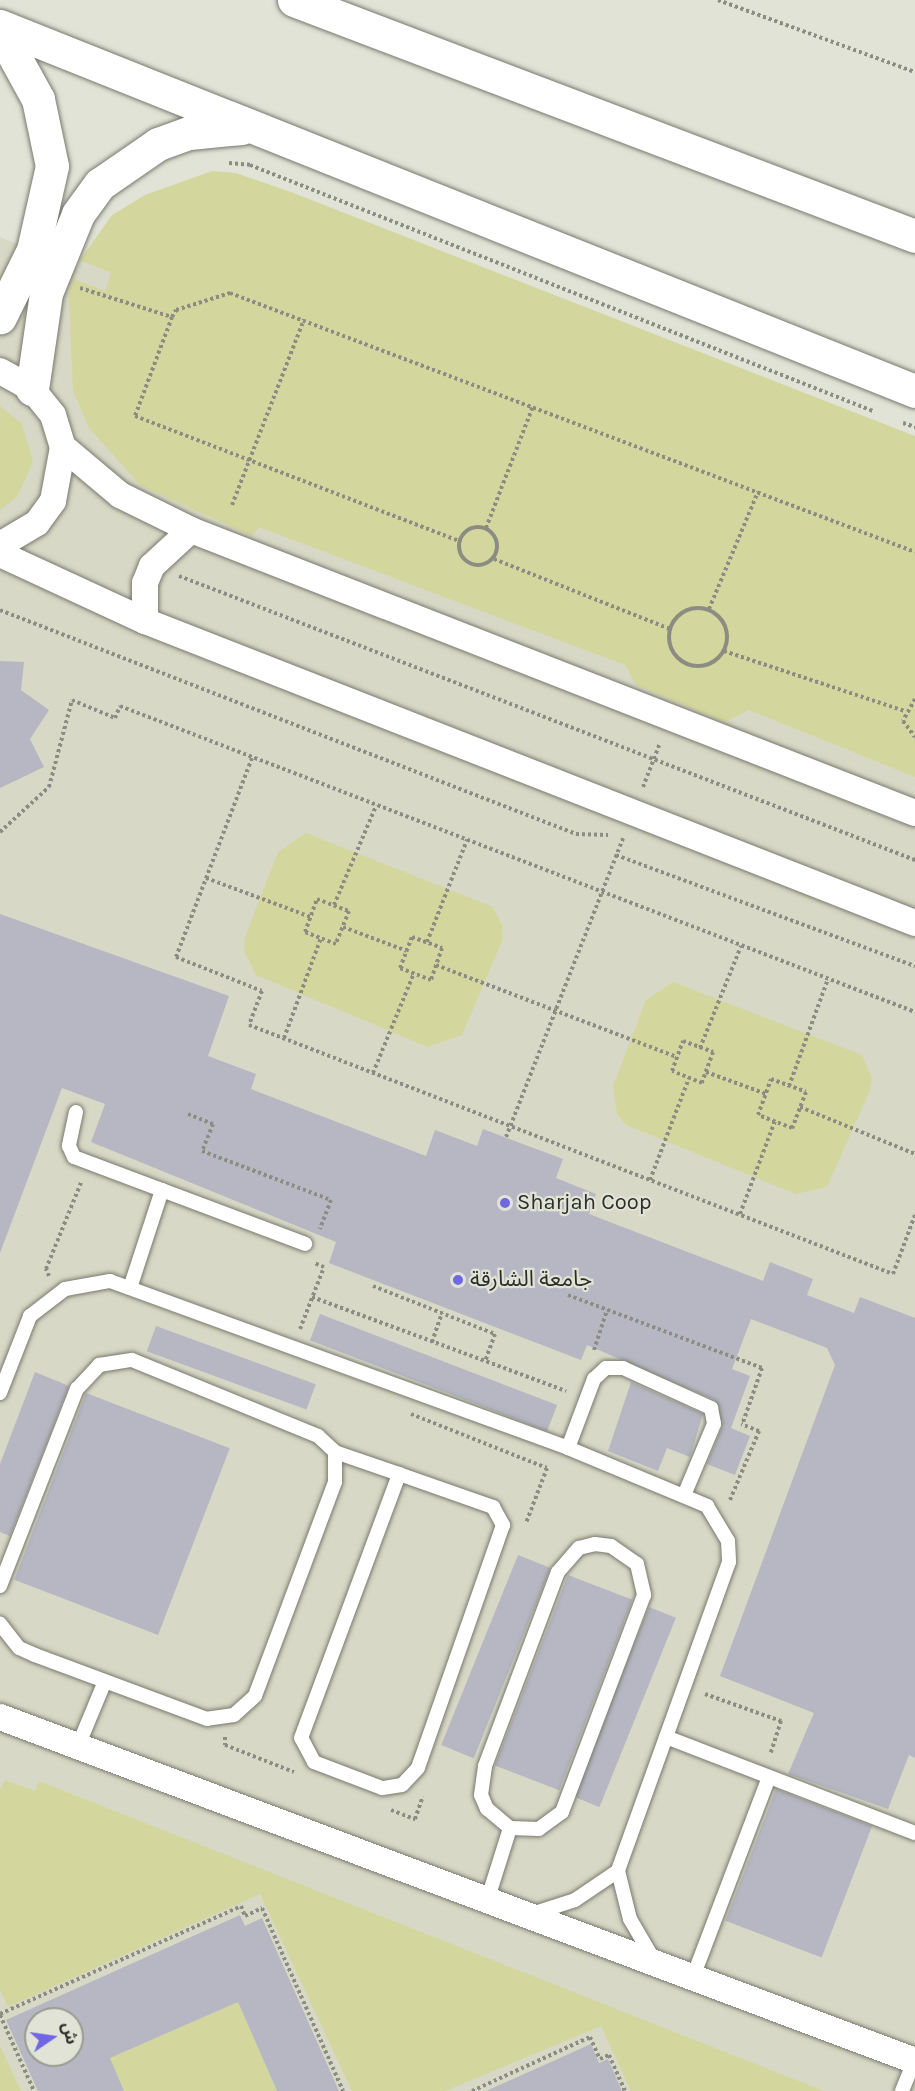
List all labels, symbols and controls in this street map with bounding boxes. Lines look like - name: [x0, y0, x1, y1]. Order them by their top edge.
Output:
- place label: Sharjah Coop: [517, 1190, 652, 1216]
- marker: Sharjah Coop: [498, 1196, 512, 1210]
- place label: جامعة الشارقة: [470, 1267, 592, 1293]
- marker: جامعة الشارقة: [451, 1273, 465, 1287]
- north arrow: [24, 2007, 84, 2067]
- text: ش: [58, 2020, 82, 2046]

